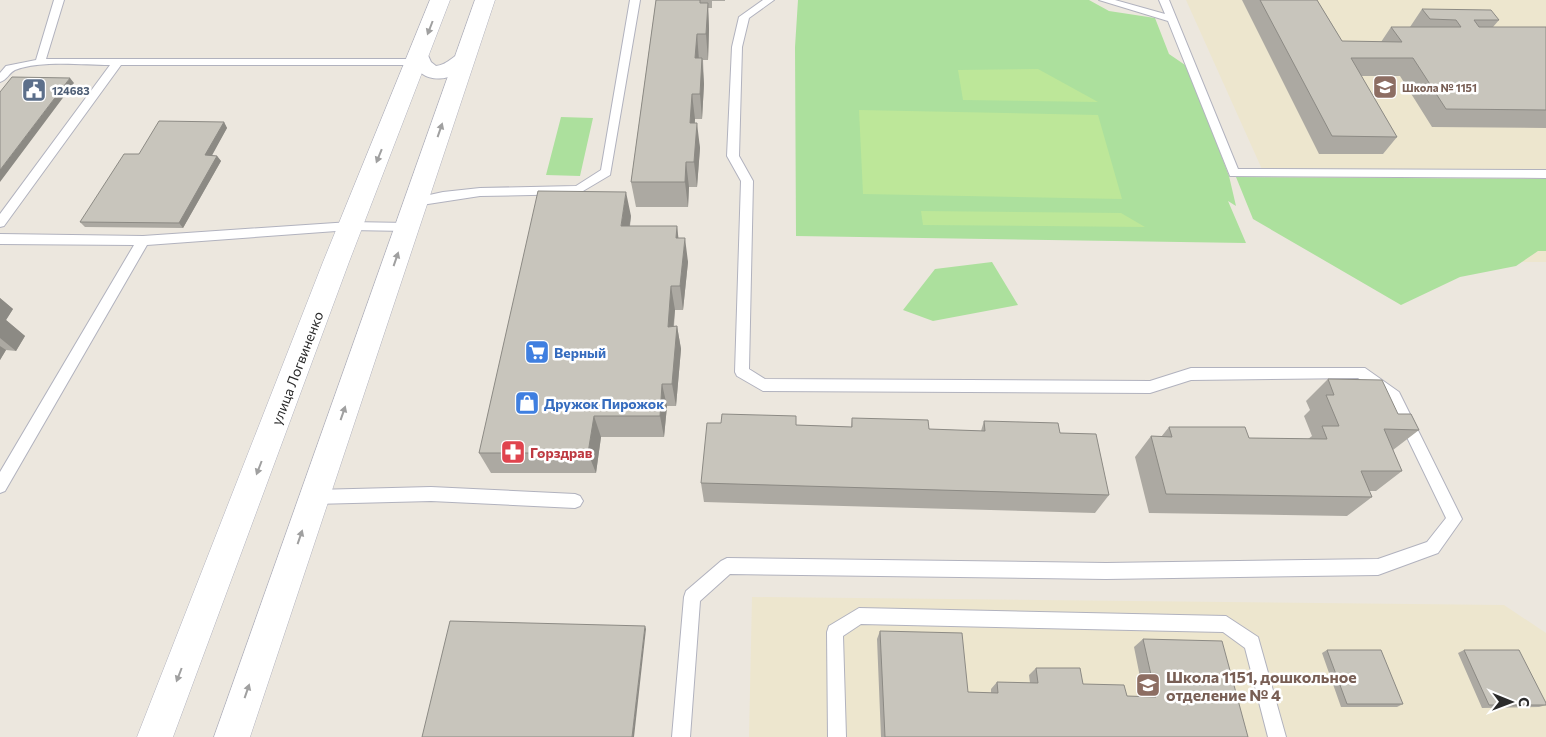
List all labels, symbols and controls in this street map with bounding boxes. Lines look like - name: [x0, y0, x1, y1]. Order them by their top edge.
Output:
- one-way arrow: [426, 20, 433, 35]
- school or university icon: Школа № 1151: [1372, 74, 1398, 100]
- public building icon: 124683: [21, 77, 47, 103]
- place label: Школа № 1151: [1402, 81, 1477, 94]
- place label: 124683: [52, 84, 90, 97]
- one-way arrow: [437, 123, 444, 138]
- one-way arrow: [375, 149, 383, 164]
- one-way arrow: [392, 251, 400, 266]
- street label: улица Логвиненко: [268, 309, 326, 427]
- supermarket icon: Верный: [524, 339, 550, 365]
- place label: Верный: [554, 344, 606, 361]
- shop icon: Дружок Пирожок: [514, 390, 540, 416]
- place label: Дружок Пирожок: [544, 395, 664, 412]
- one-way arrow: [340, 405, 347, 420]
- pharmacy icon: Горздрав: [500, 439, 526, 465]
- place label: Горздрав: [530, 444, 593, 461]
- one-way arrow: [255, 461, 262, 476]
- one-way arrow: [296, 529, 304, 544]
- place label: Школа 1151, дошкольное отделение № 4: [1166, 667, 1357, 704]
- one-way arrow: [175, 668, 183, 683]
- school or university icon: Школа 1151, дошкольное отделение № 4: [1135, 672, 1161, 698]
- north arrow: [1486, 677, 1536, 727]
- one-way arrow: [244, 683, 252, 698]
- text: С: [1516, 697, 1533, 707]

